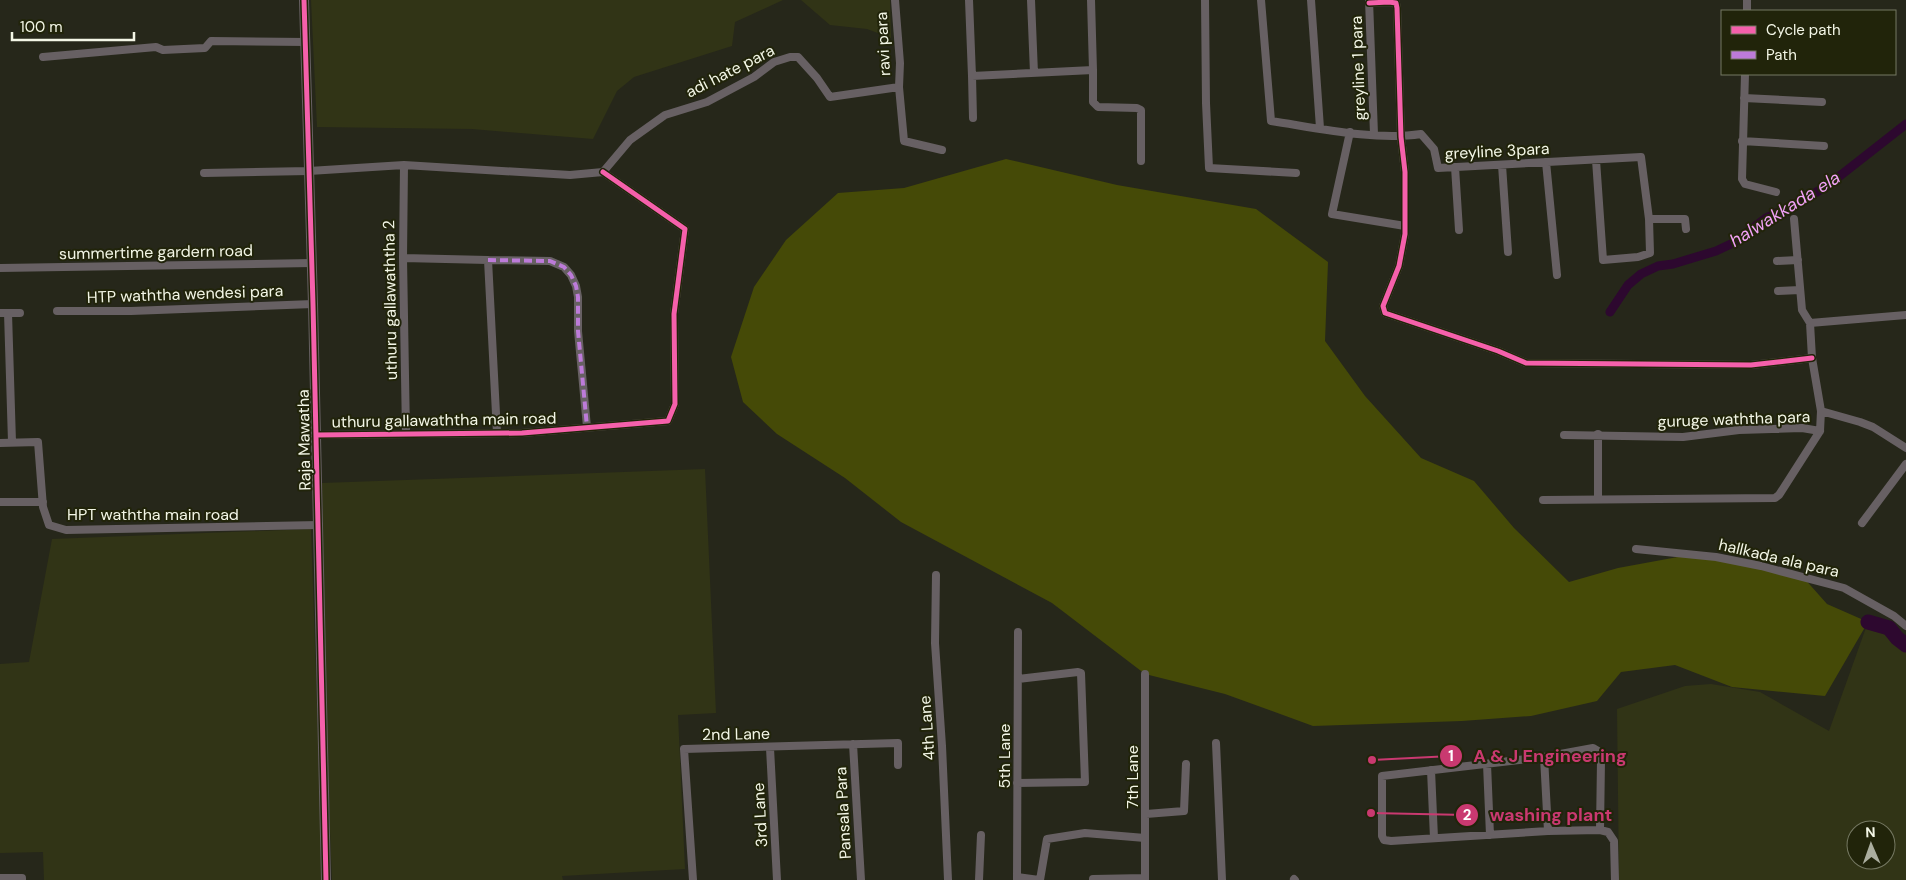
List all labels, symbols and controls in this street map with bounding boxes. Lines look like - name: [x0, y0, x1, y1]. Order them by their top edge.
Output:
- scale bar: [12, 10, 135, 42]
- legend: [1721, 10, 1896, 75]
- street label: ravi para: [871, 11, 895, 77]
- street label: greyline 1 para: [1346, 15, 1370, 121]
- text: 100 m: [20, 17, 63, 37]
- text: Cycle path: [1766, 20, 1841, 40]
- street label: adi hate para: [682, 40, 778, 102]
- text: Path: [1766, 45, 1797, 65]
- street label: greyline 3para: [1444, 138, 1550, 164]
- water label: halwakkada ela: [1725, 165, 1845, 253]
- street label: uthuru gallawaththa 2: [378, 220, 402, 380]
- street label: summertime gardern road: [59, 240, 253, 264]
- street label: HTP waththa wendesi para: [86, 280, 284, 308]
- street label: Raja Mawatha: [293, 389, 315, 491]
- street label: guruge waththa para: [1657, 406, 1811, 432]
- street label: uthuru gallawaththa main road: [331, 408, 557, 432]
- street label: HPT waththa main road: [67, 504, 239, 525]
- street label: hallkada ala para: [1717, 534, 1841, 582]
- street label: 4th Lane: [914, 695, 940, 761]
- street label: 2nd Lane: [702, 723, 770, 745]
- street label: 5th Lane: [994, 724, 1015, 788]
- callout: A & J Engineering: [1438, 740, 1636, 773]
- text: A & J Engineering: [1473, 744, 1627, 768]
- street label: 7th Lane: [1122, 745, 1143, 809]
- text: 1: [1448, 746, 1454, 766]
- street label: Pansala Para: [830, 766, 856, 860]
- street label: 3rd Lane: [748, 782, 772, 848]
- callout: washing plant: [1455, 798, 1622, 831]
- text: washing plant: [1490, 803, 1612, 827]
- text: 2: [1463, 805, 1472, 825]
- north arrow: [1846, 820, 1896, 870]
- text: N: [1865, 823, 1876, 841]

